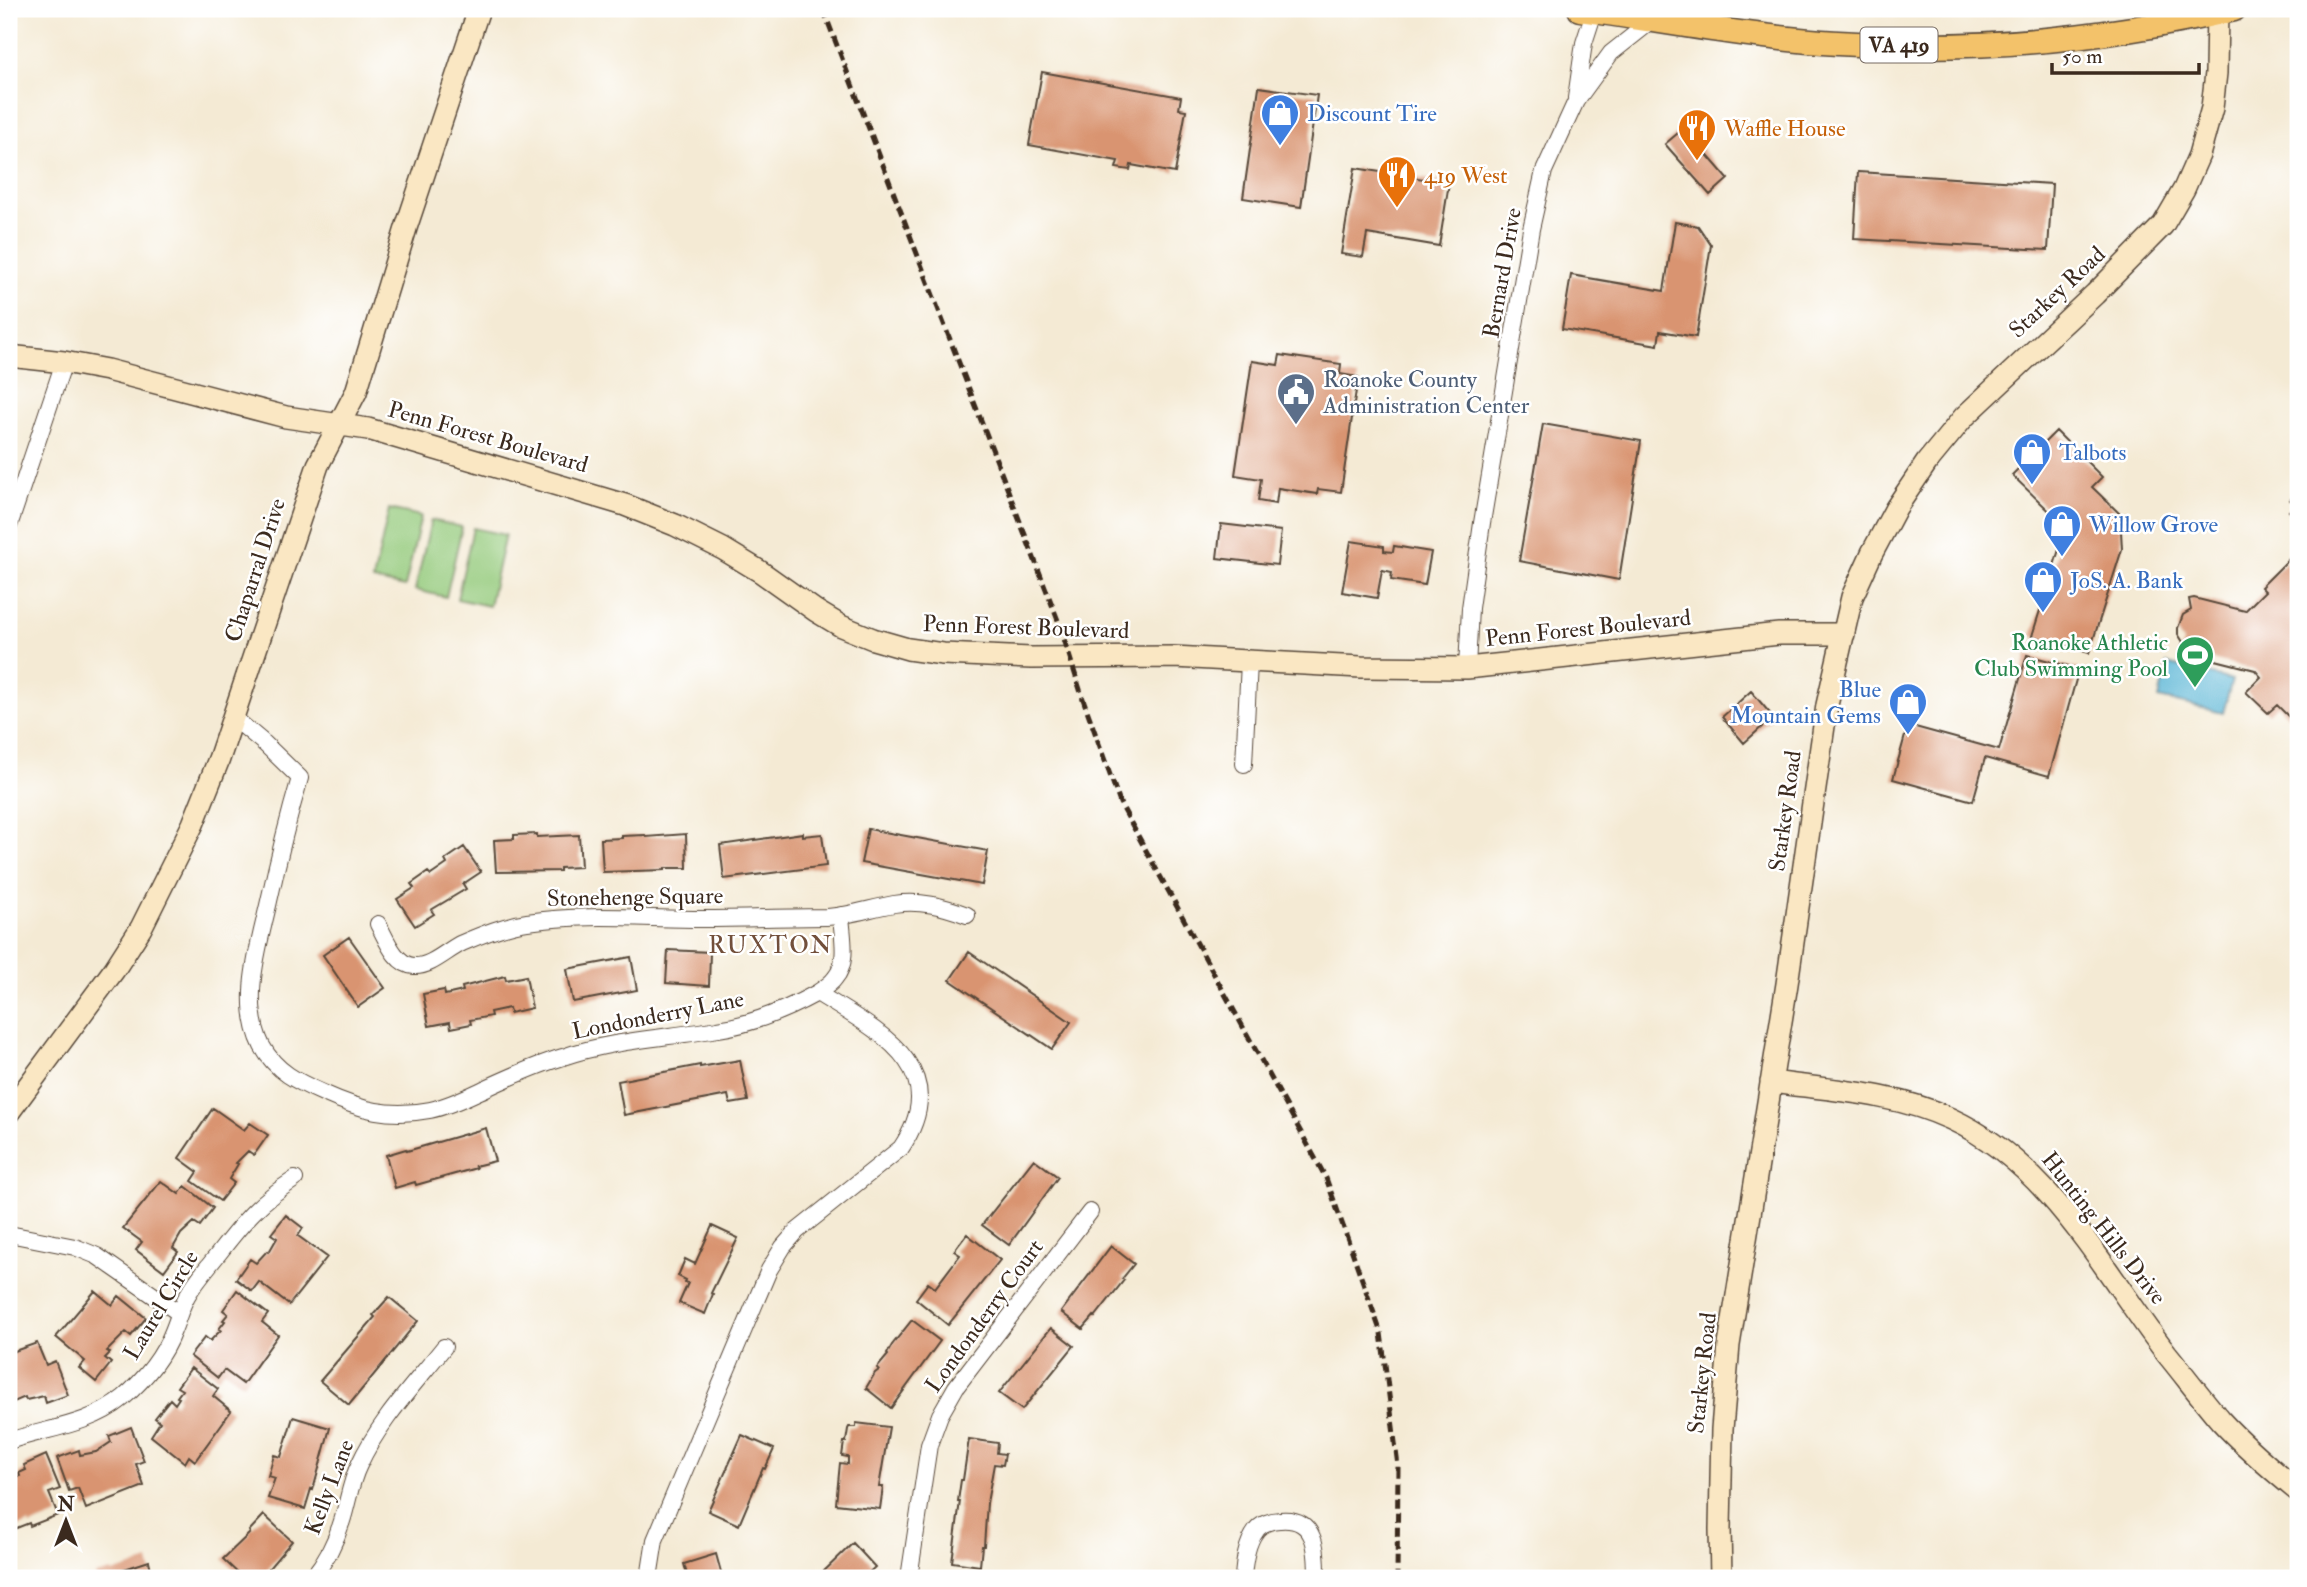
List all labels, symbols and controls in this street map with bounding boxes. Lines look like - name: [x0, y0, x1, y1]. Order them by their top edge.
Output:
- road number: VA 419: [1860, 28, 1938, 62]
- scale bar: [2052, 32, 2198, 76]
- text: 50 m: [2062, 43, 2103, 70]
- shop icon: Discount Tire: [1259, 92, 1301, 147]
- place label: Discount Tire: [1307, 99, 1437, 128]
- restaurant icon: Waffle House: [1676, 107, 1718, 162]
- place label: Waffle House: [1723, 114, 1846, 143]
- restaurant icon: 419 West: [1376, 154, 1418, 209]
- place label: 419 West: [1424, 161, 1507, 190]
- street label: Bernard Drive: [1476, 205, 1528, 340]
- street label: Starkey Road: [2003, 240, 2111, 344]
- place label: Roanoke County Administration Center: [1322, 365, 1530, 420]
- public building icon: Roanoke County Administration Center: [1275, 371, 1317, 426]
- street label: Penn Forest Boulevard: [385, 395, 591, 479]
- shop icon: Talbots: [2011, 431, 2053, 486]
- place label: Talbots: [2059, 438, 2127, 467]
- street label: Chaparral Drive: [218, 494, 293, 646]
- shop icon: Willow Grove: [2041, 503, 2083, 558]
- place label: Willow Grove: [2088, 510, 2219, 539]
- shop icon: JoS. A. Bank: [2022, 559, 2064, 614]
- place label: JoS. A. Bank: [2069, 566, 2183, 595]
- street label: Penn Forest Boulevard: [1484, 603, 1692, 653]
- street label: Penn Forest Boulevard: [922, 609, 1130, 645]
- place label: Roanoke Athletic Club Swimming Pool: [1974, 628, 2168, 683]
- sports icon: Roanoke Athletic Club Swimming Pool: [2174, 634, 2216, 689]
- place label: Blue Mountain Gems: [1730, 675, 1881, 730]
- shop icon: Blue Mountain Gems: [1887, 681, 1929, 736]
- street label: Starkey Road: [1762, 749, 1808, 873]
- street label: Stonehenge Square: [547, 881, 724, 913]
- district label: RUXTON: [708, 930, 834, 961]
- street label: Londonderry Lane: [570, 984, 747, 1046]
- street label: Hunting Hills Drive: [2035, 1146, 2173, 1311]
- street label: Londonderry Court: [919, 1234, 1049, 1398]
- street label: Laurel Circle: [117, 1245, 205, 1365]
- street label: Starkey Road: [1681, 1311, 1723, 1435]
- street label: Kelly Lane: [298, 1435, 361, 1539]
- north arrow: [32, 1486, 102, 1556]
- text: N: [56, 1493, 75, 1517]

